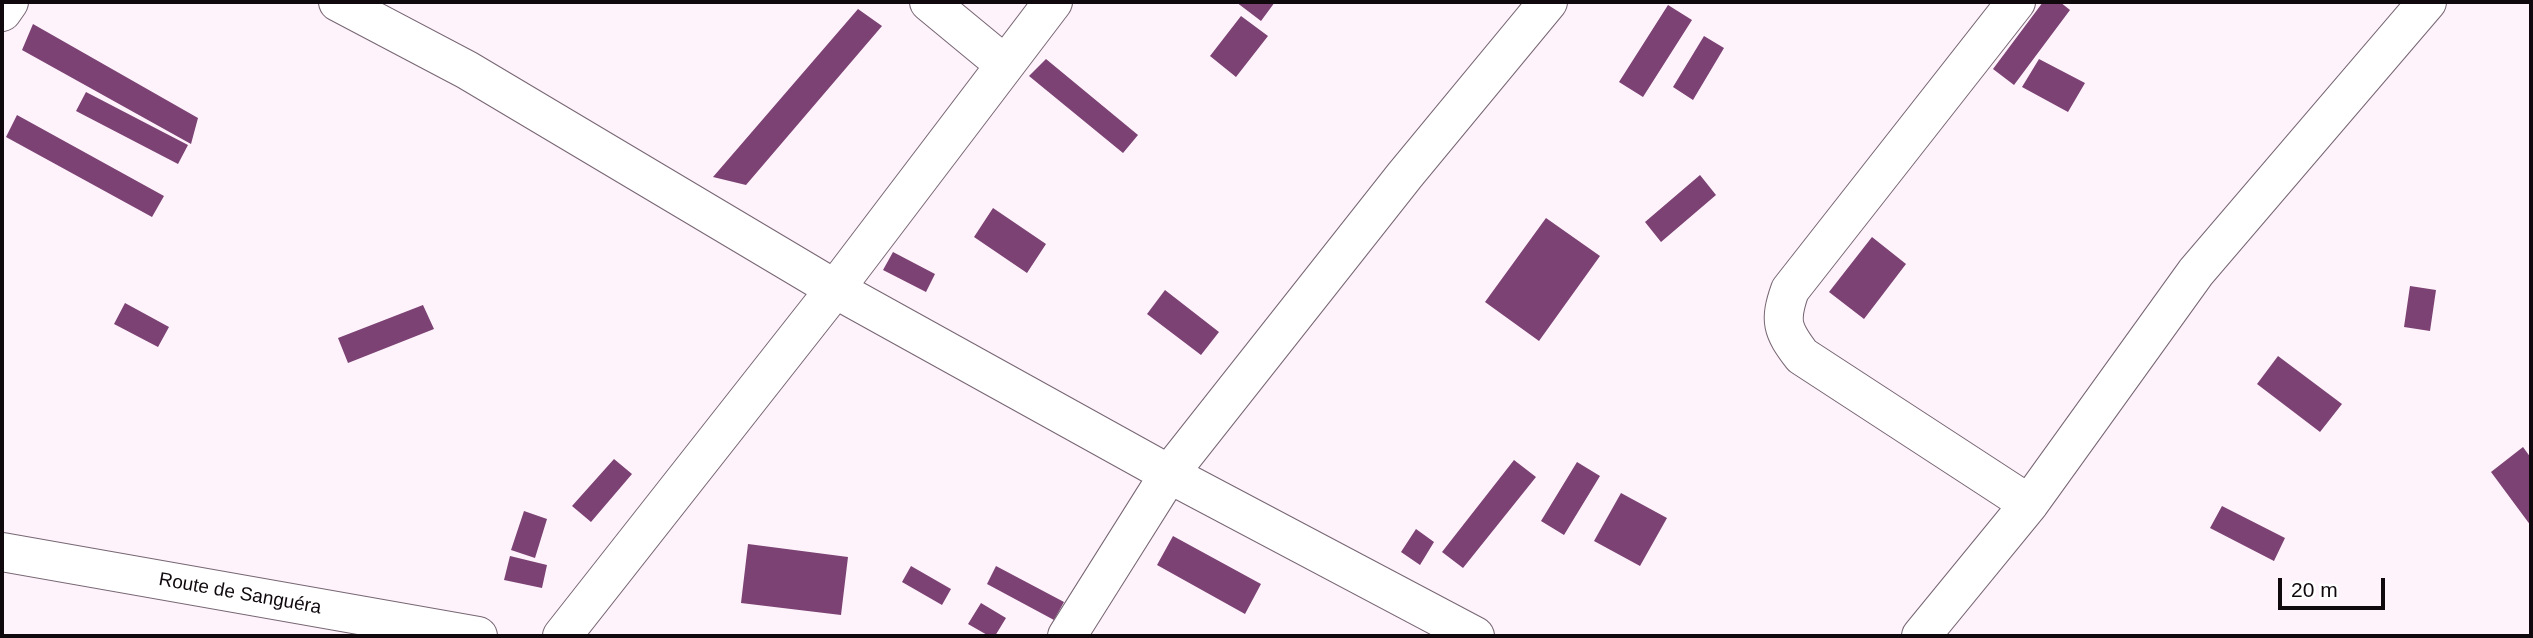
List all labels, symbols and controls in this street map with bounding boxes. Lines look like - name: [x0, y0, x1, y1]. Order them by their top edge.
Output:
- scale bar: [2281, 564, 2388, 608]
- street label: Route de Sanguéra: [157, 568, 323, 620]
- text: 20 m: [2291, 578, 2338, 601]

